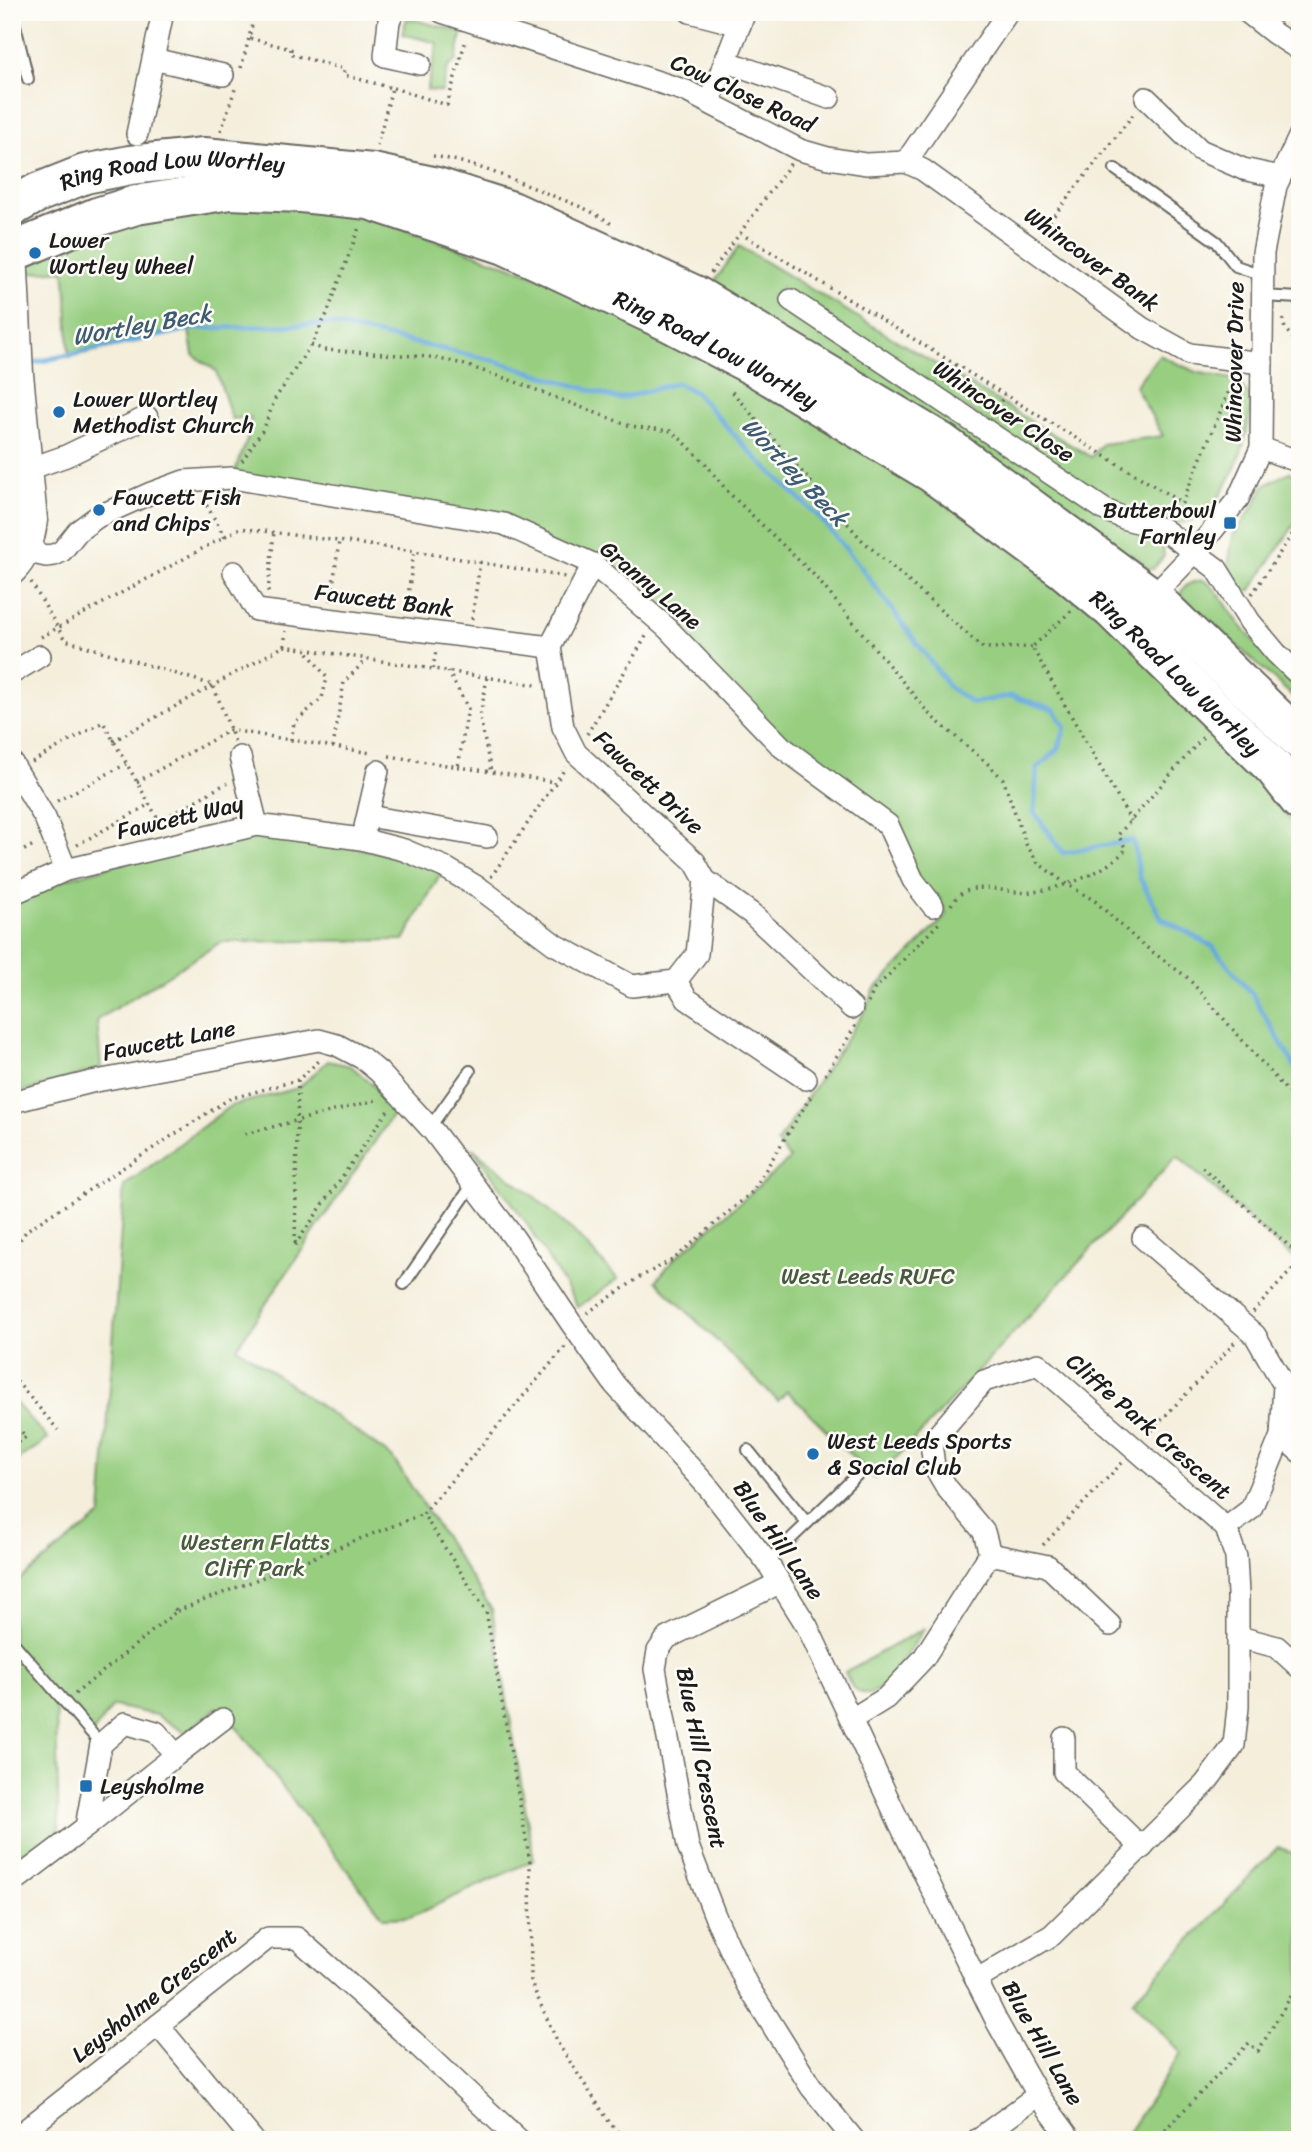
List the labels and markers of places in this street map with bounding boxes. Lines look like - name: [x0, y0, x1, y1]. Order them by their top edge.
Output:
- place label: Lower Wortley Wheel: [49, 220, 194, 287]
- marker: Lower Wortley Wheel: [27, 245, 43, 261]
- place label: Lower Wortley Methodist Church: [73, 379, 254, 446]
- marker: Lower Wortley Methodist Church: [51, 404, 67, 420]
- place label: Fawcett Fish and Chips: [113, 477, 242, 544]
- place label: Butterbowl Farnley: [1103, 490, 1216, 557]
- marker: Fawcett Fish and Chips: [91, 502, 107, 518]
- marker: Butterbowl Farnley: [1222, 515, 1238, 531]
- place label: West Leeds Sports & Social Club: [827, 1421, 1012, 1488]
- marker: West Leeds Sports & Social Club: [805, 1446, 821, 1462]
- place label: Leysholme: [100, 1766, 204, 1807]
- marker: Leysholme: [78, 1778, 94, 1794]

